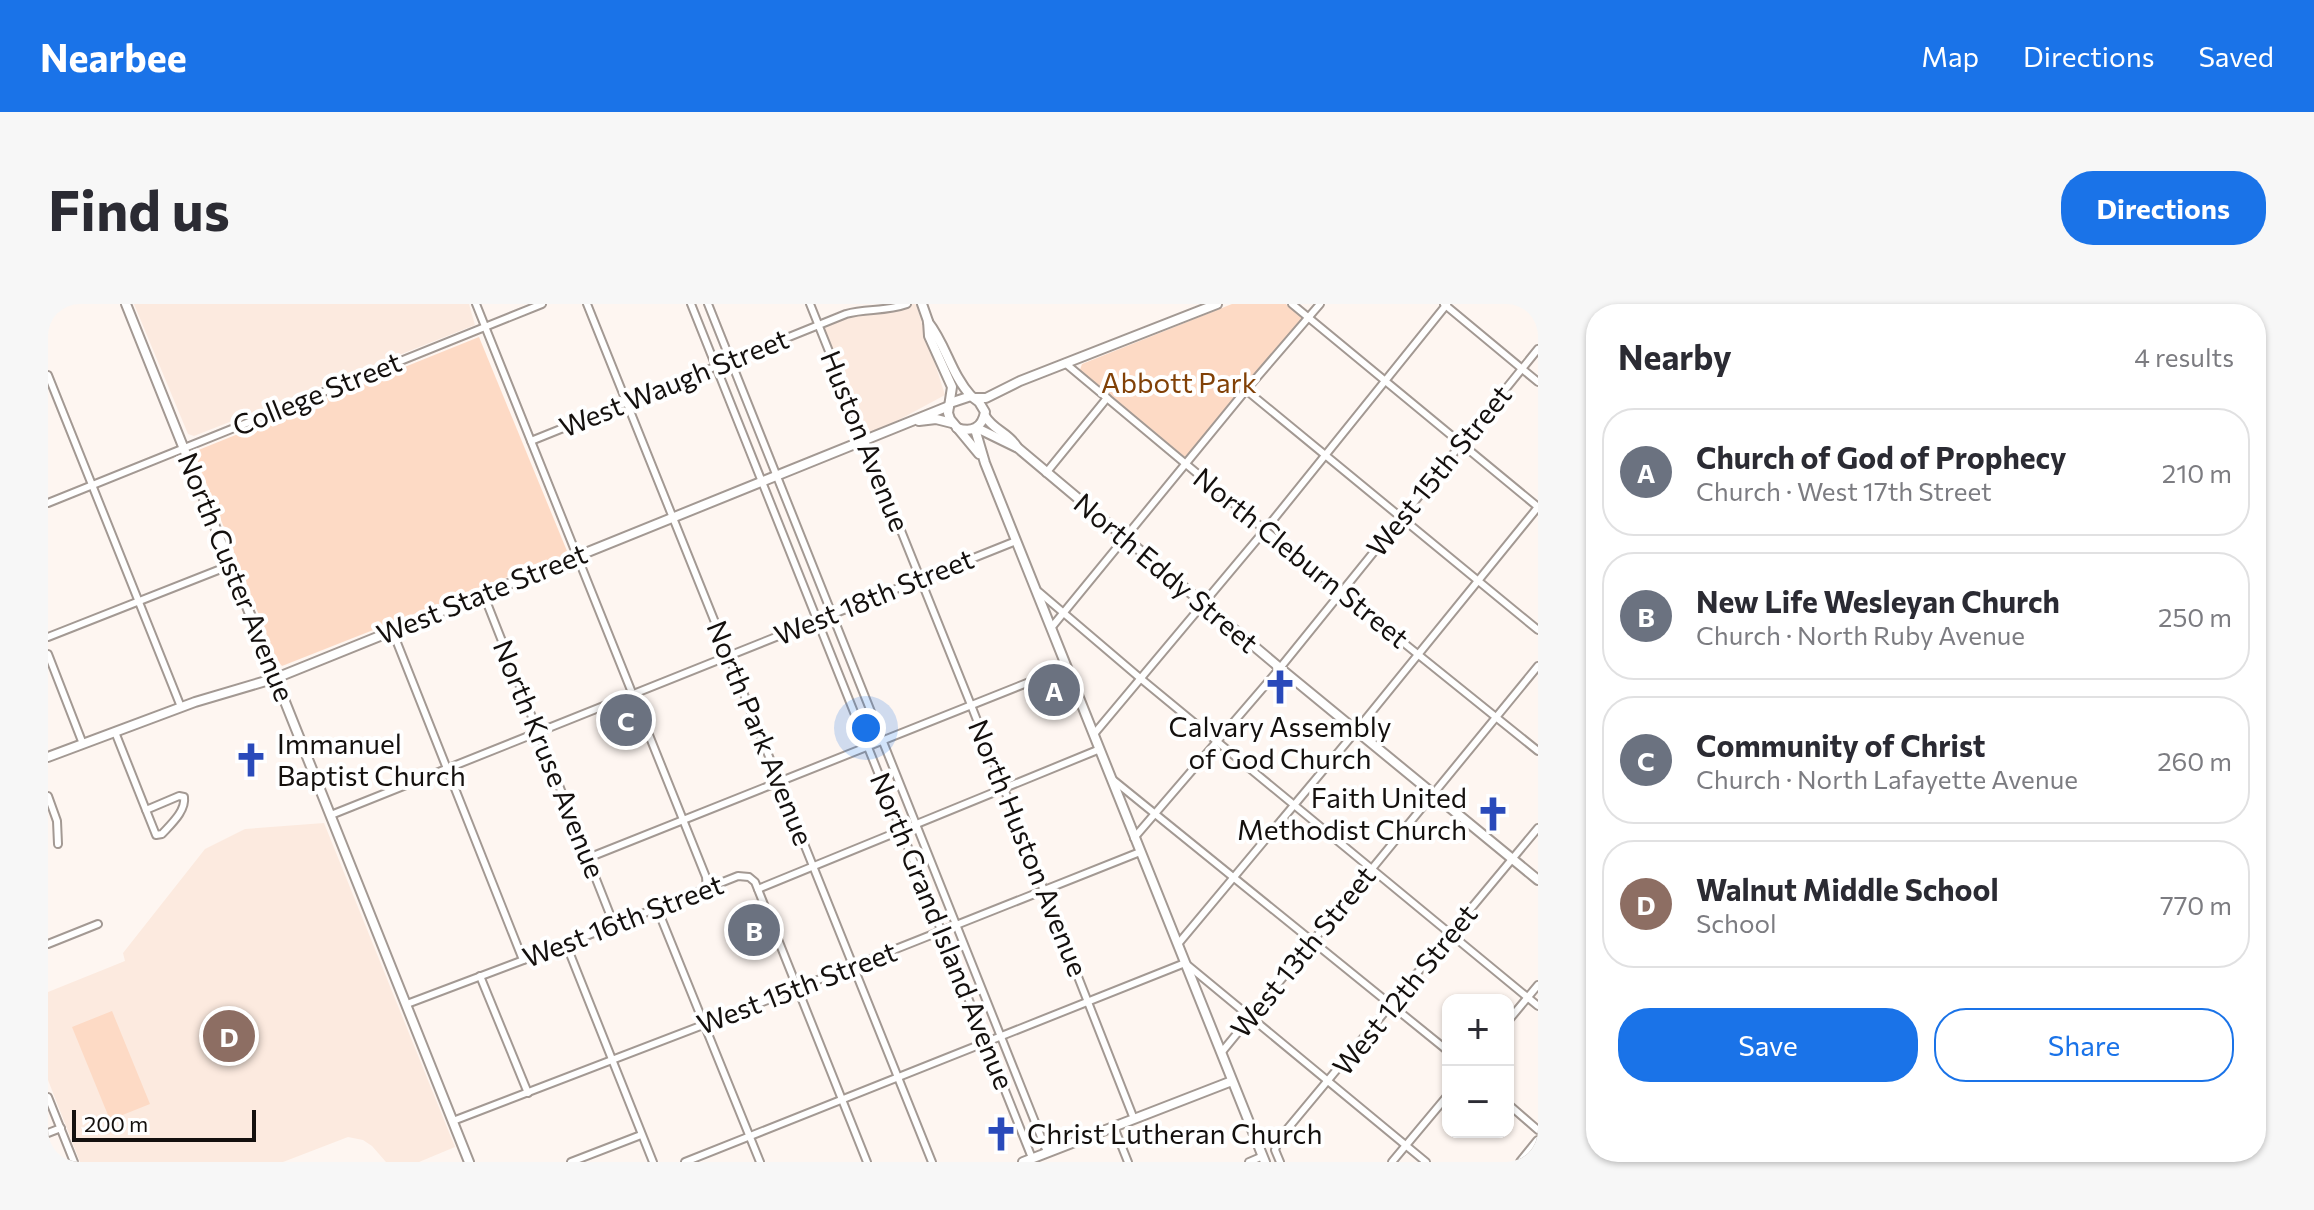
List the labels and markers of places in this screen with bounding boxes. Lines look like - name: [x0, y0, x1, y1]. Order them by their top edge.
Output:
- pin: A: [1028, 660, 1080, 720]
- church icon: Calvary Assembly of God Church: [1261, 668, 1299, 706]
- pin: C: [600, 690, 652, 750]
- place label: Calvary Assembly of God Church: [1169, 709, 1391, 775]
- place label: Immanuel Baptist Church: [277, 726, 466, 792]
- church icon: Immanuel Baptist Church: [232, 741, 270, 779]
- place label: Faith United Methodist Church: [1237, 780, 1467, 846]
- church icon: Faith United Methodist Church: [1474, 795, 1512, 833]
- pin: B: [728, 900, 780, 960]
- pin: D: [203, 1006, 255, 1066]
- church icon: Christ Lutheran Church: [982, 1115, 1020, 1153]
- place label: Christ Lutheran Church: [1027, 1116, 1322, 1150]

